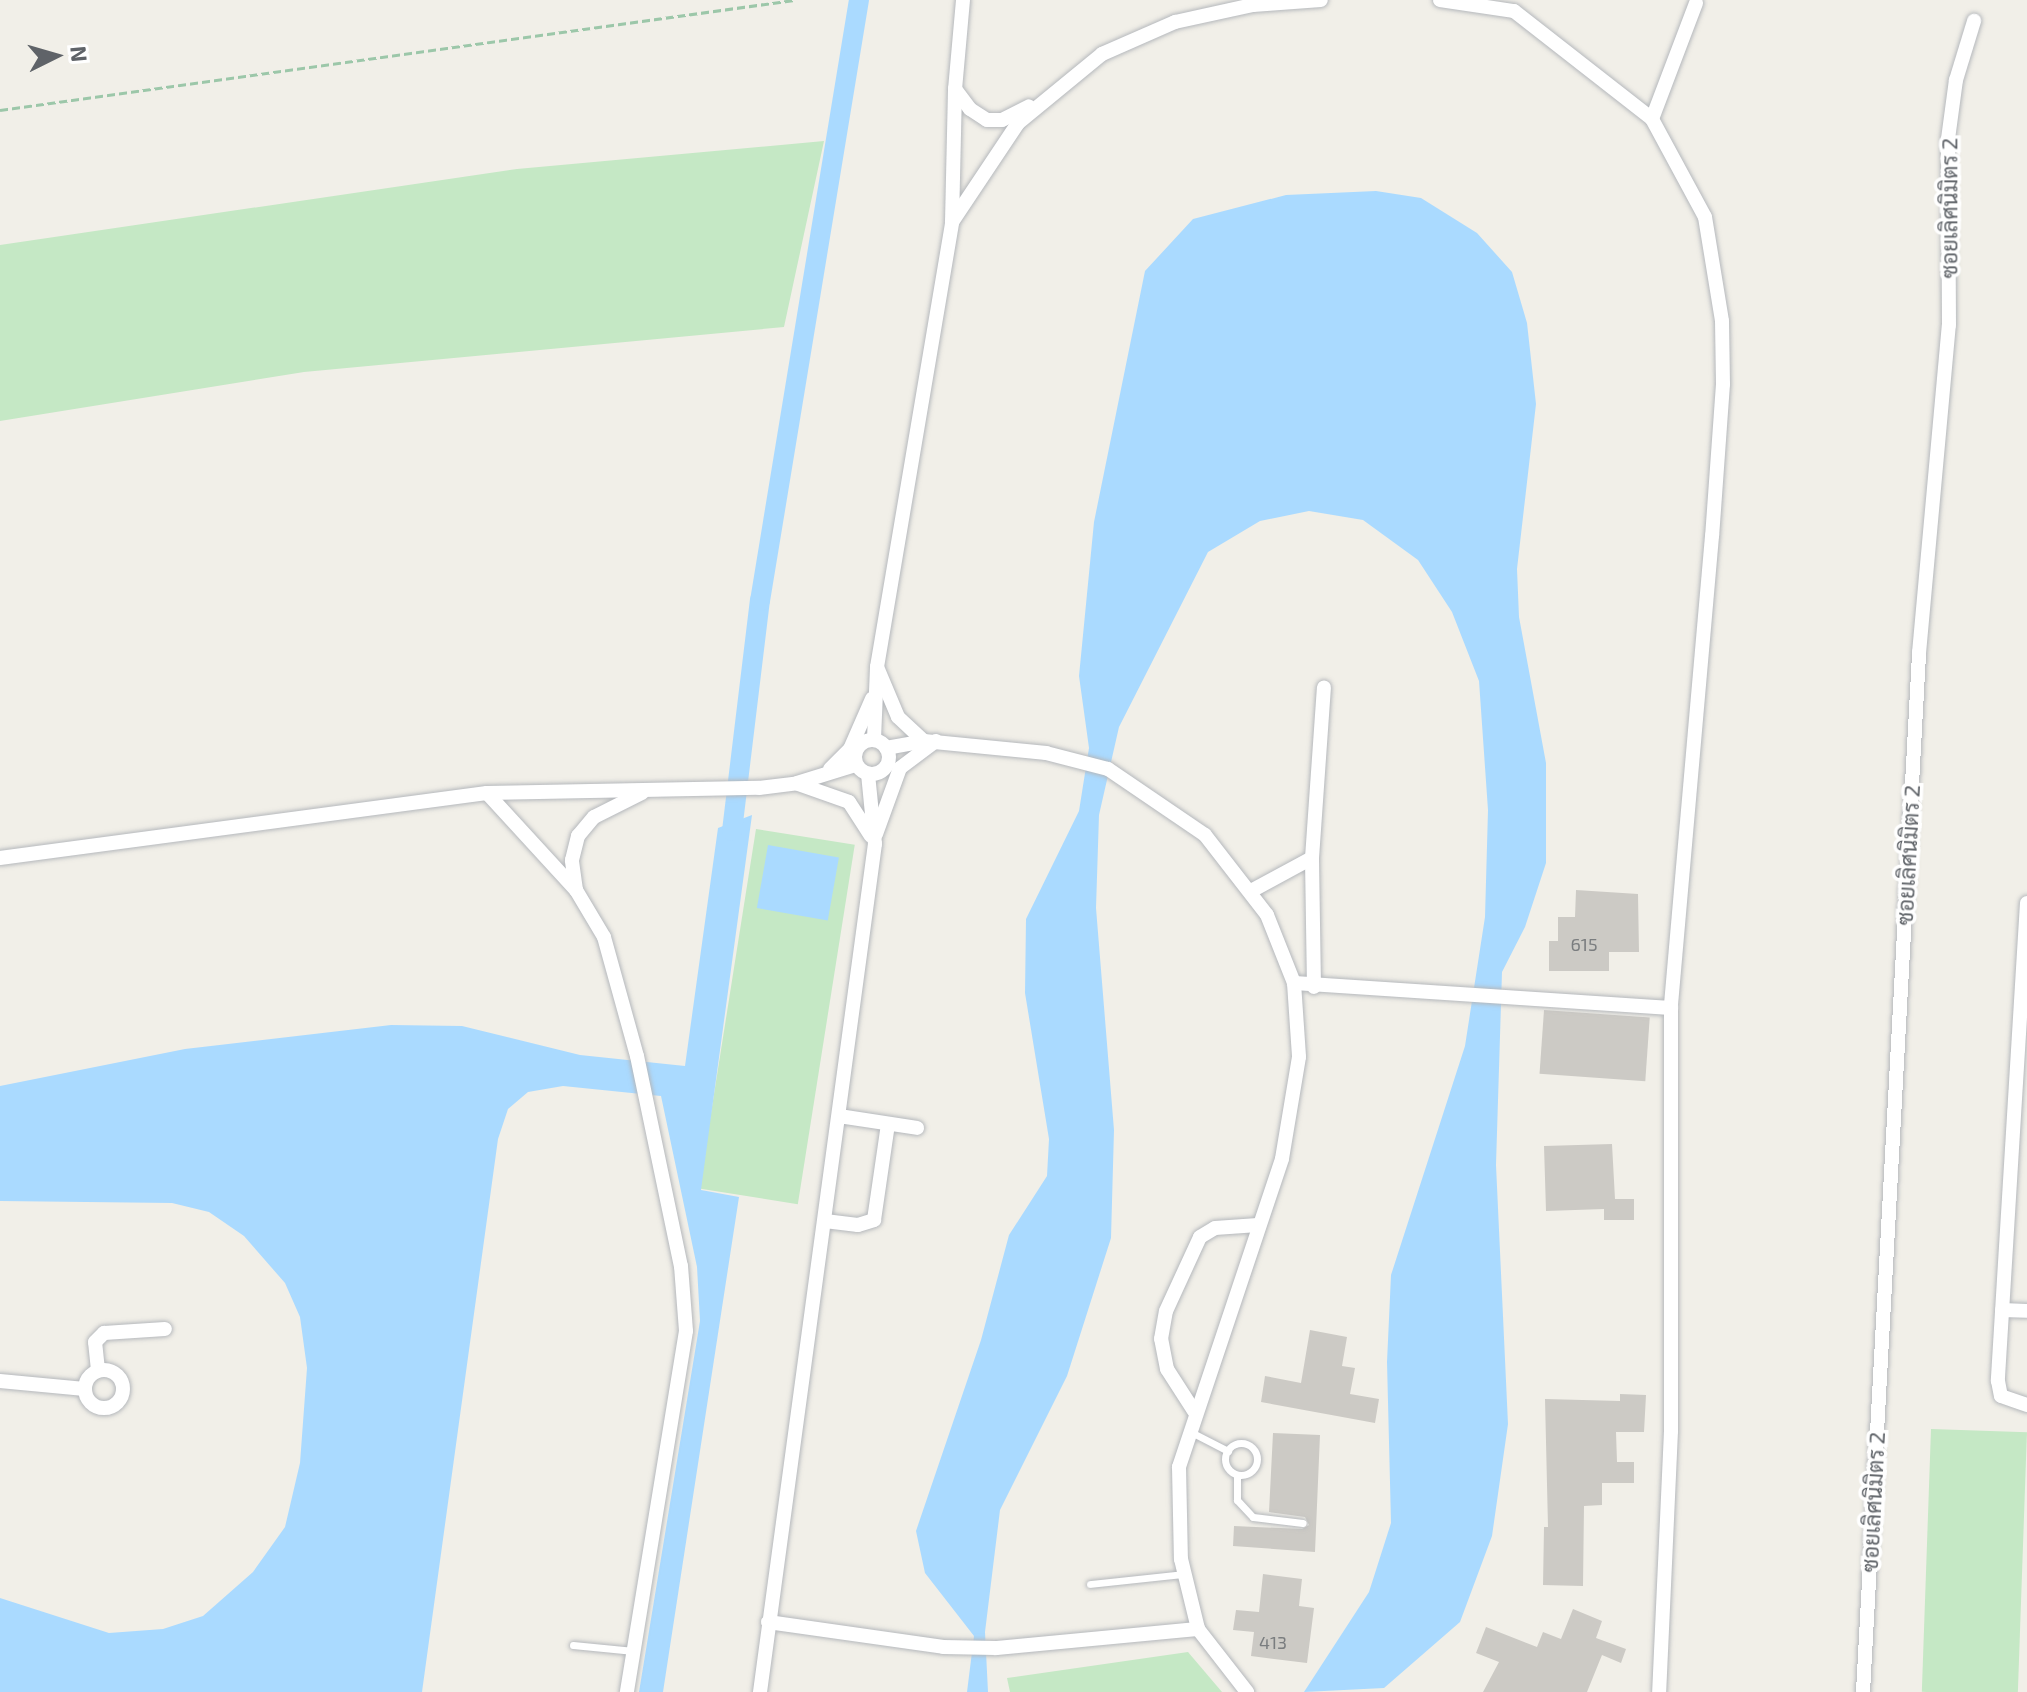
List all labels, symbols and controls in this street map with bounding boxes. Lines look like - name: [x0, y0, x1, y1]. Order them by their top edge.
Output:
- north arrow: [16, 16, 96, 96]
- text: N: [66, 45, 94, 63]
- street label: ซอยเลิศนิมิตร 2: [1936, 138, 1962, 278]
- street label: ซอยเลิศนิมิตร 2: [1891, 784, 1925, 926]
- house number: 615: [1570, 933, 1598, 955]
- street label: ซอยเลิศนิมิตร 2: [1856, 1431, 1890, 1573]
- house number: 413: [1259, 1631, 1287, 1653]

